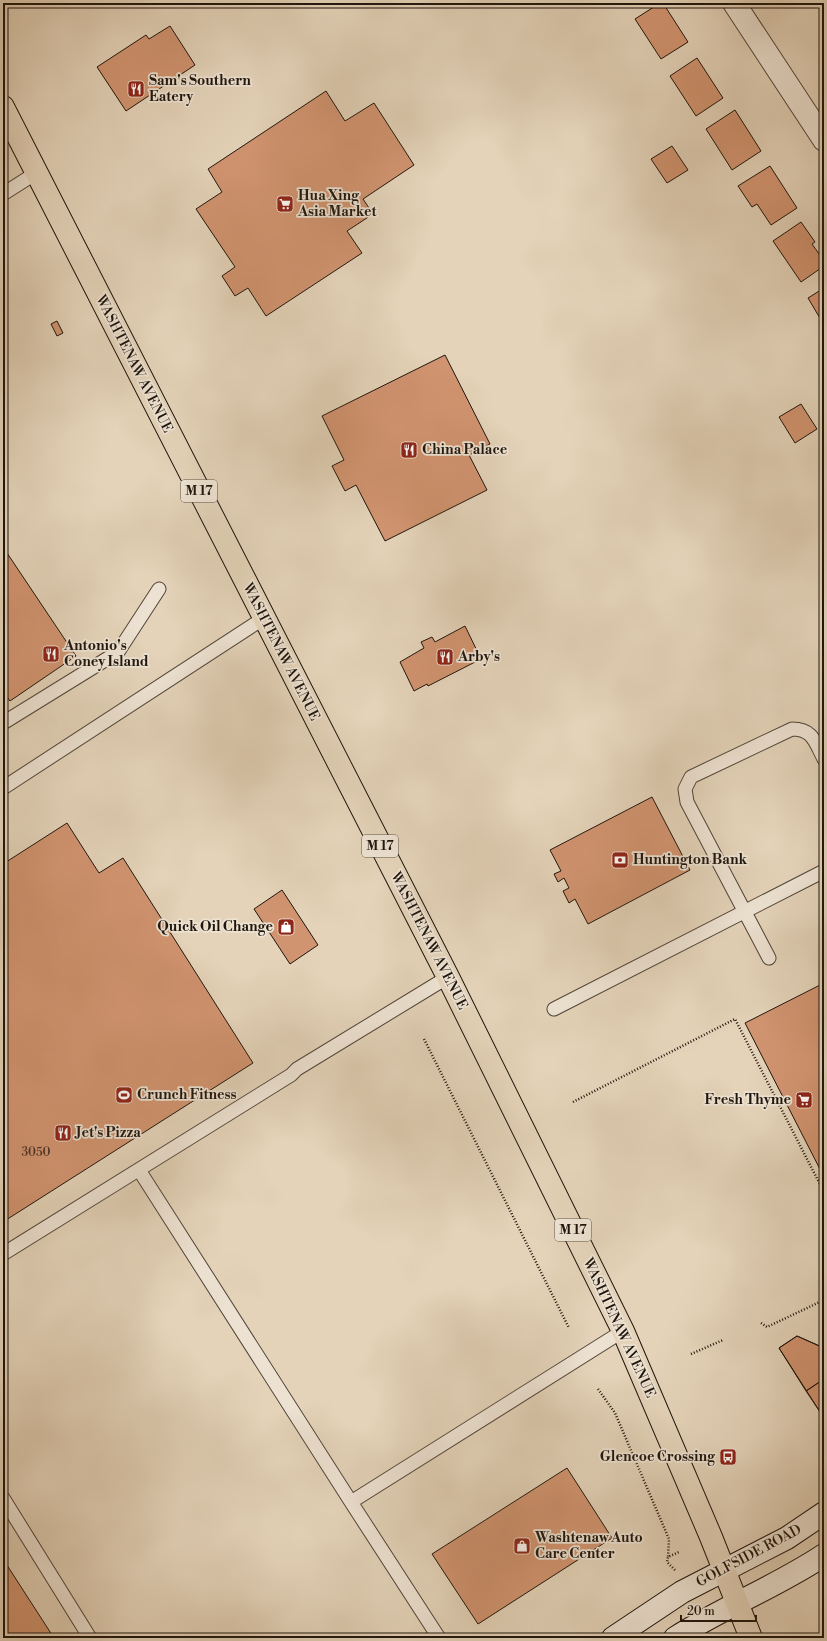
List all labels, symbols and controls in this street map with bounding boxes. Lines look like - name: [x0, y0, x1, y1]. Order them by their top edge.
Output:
- place label: Sam's Southern Eatery: [149, 72, 251, 106]
- restaurant icon: Sam's Southern Eatery: [126, 79, 146, 99]
- place label: Hua Xing Asia Market: [297, 187, 378, 221]
- supermarket icon: Hua Xing Asia Market: [275, 194, 295, 214]
- street label: WASHTENAW AVENUE: [91, 291, 177, 436]
- restaurant icon: China Palace: [399, 440, 419, 460]
- place label: China Palace: [422, 441, 508, 459]
- road number: M 17: [181, 480, 217, 502]
- street label: WASHTENAW AVENUE: [238, 579, 324, 724]
- place label: Antonio's Coney Island: [63, 637, 149, 671]
- restaurant icon: Antonio's Coney Island: [41, 644, 61, 664]
- restaurant icon: Arby's: [435, 647, 455, 667]
- place label: Arby's: [457, 648, 500, 666]
- road number: M 17: [362, 835, 398, 857]
- bank icon: Huntington Bank: [610, 850, 630, 870]
- place label: Huntington Bank: [633, 851, 748, 869]
- street label: WASHTENAW AVENUE: [386, 868, 472, 1013]
- shop icon: Quick Oil Change: [276, 917, 296, 937]
- place label: Quick Oil Change: [157, 918, 273, 936]
- sports icon: Crunch Fitness: [114, 1085, 134, 1105]
- place label: Crunch Fitness: [137, 1086, 237, 1104]
- supermarket icon: Fresh Thyme: [794, 1090, 814, 1110]
- place label: Fresh Thyme: [704, 1091, 791, 1109]
- restaurant icon: Jet's Pizza: [53, 1123, 73, 1143]
- place label: Jet's Pizza: [74, 1124, 141, 1142]
- house number: 3050: [21, 1145, 51, 1160]
- road number: M 17: [555, 1219, 591, 1241]
- street label: WASHTENAW AVENUE: [578, 1254, 659, 1401]
- bus stop icon: Glencoe Crossing: [718, 1447, 738, 1467]
- place label: Glencoe Crossing: [600, 1448, 716, 1466]
- street label: GOLFSIDE ROAD: [693, 1521, 805, 1591]
- place label: Washtenaw Auto Care Center: [534, 1529, 643, 1563]
- shop icon: Washtenaw Auto Care Center: [512, 1536, 532, 1556]
- scale bar: [681, 1597, 756, 1623]
- text: 20 m: [687, 1604, 715, 1619]

